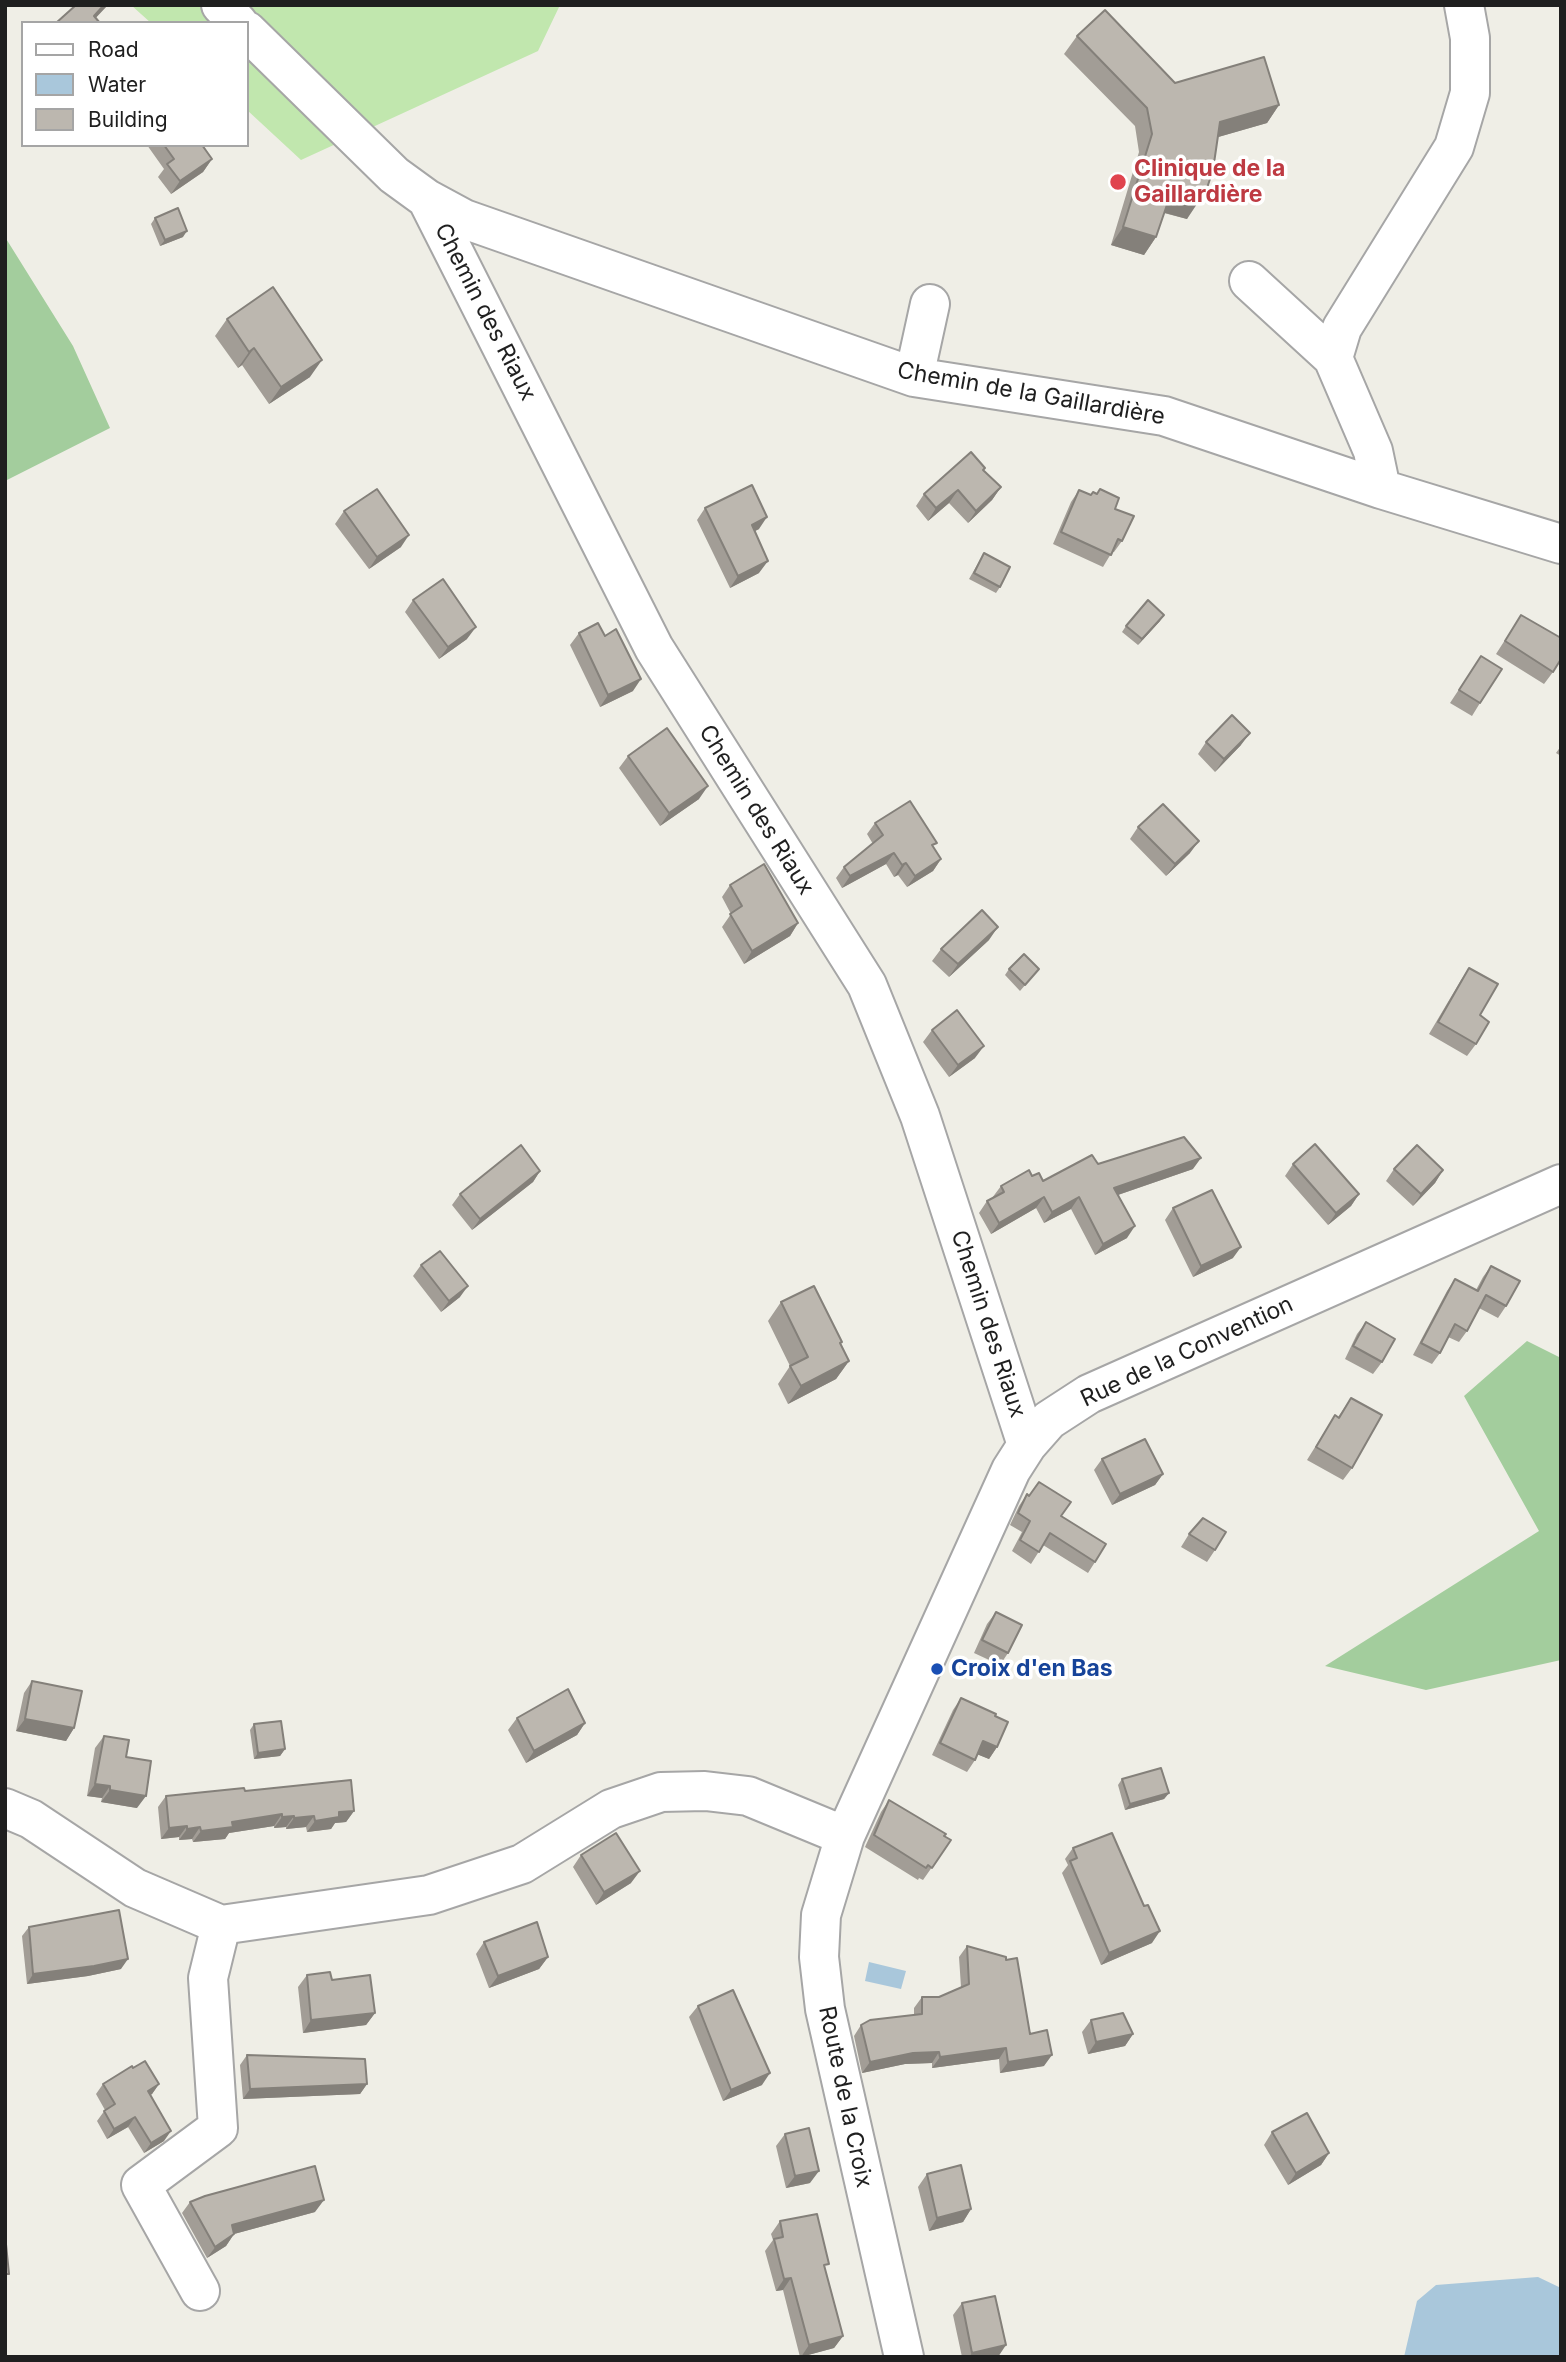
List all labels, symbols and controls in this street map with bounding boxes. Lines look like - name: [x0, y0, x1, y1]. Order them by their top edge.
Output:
- legend: [21, 21, 248, 147]
- text: Road: [88, 37, 139, 62]
- text: Water: [88, 72, 146, 97]
- text: Building: [88, 107, 168, 132]
- place label: Clinique de la Gaillardière: [1134, 155, 1285, 209]
- marker: Clinique de la Gaillardière: [1108, 172, 1128, 192]
- street label: Chemin des Riaux: [428, 219, 542, 405]
- street label: Chemin de la Gaillardière: [895, 357, 1167, 431]
- street label: Chemin des Riaux: [693, 720, 819, 900]
- street label: Chemin des Riaux: [945, 1227, 1031, 1421]
- street label: Rue de la Convention: [1076, 1291, 1298, 1413]
- place label: Croix d'en Bas: [951, 1655, 1113, 1683]
- marker: Croix d'en Bas: [929, 1661, 945, 1677]
- street label: Route de la Croix: [812, 2004, 878, 2190]

